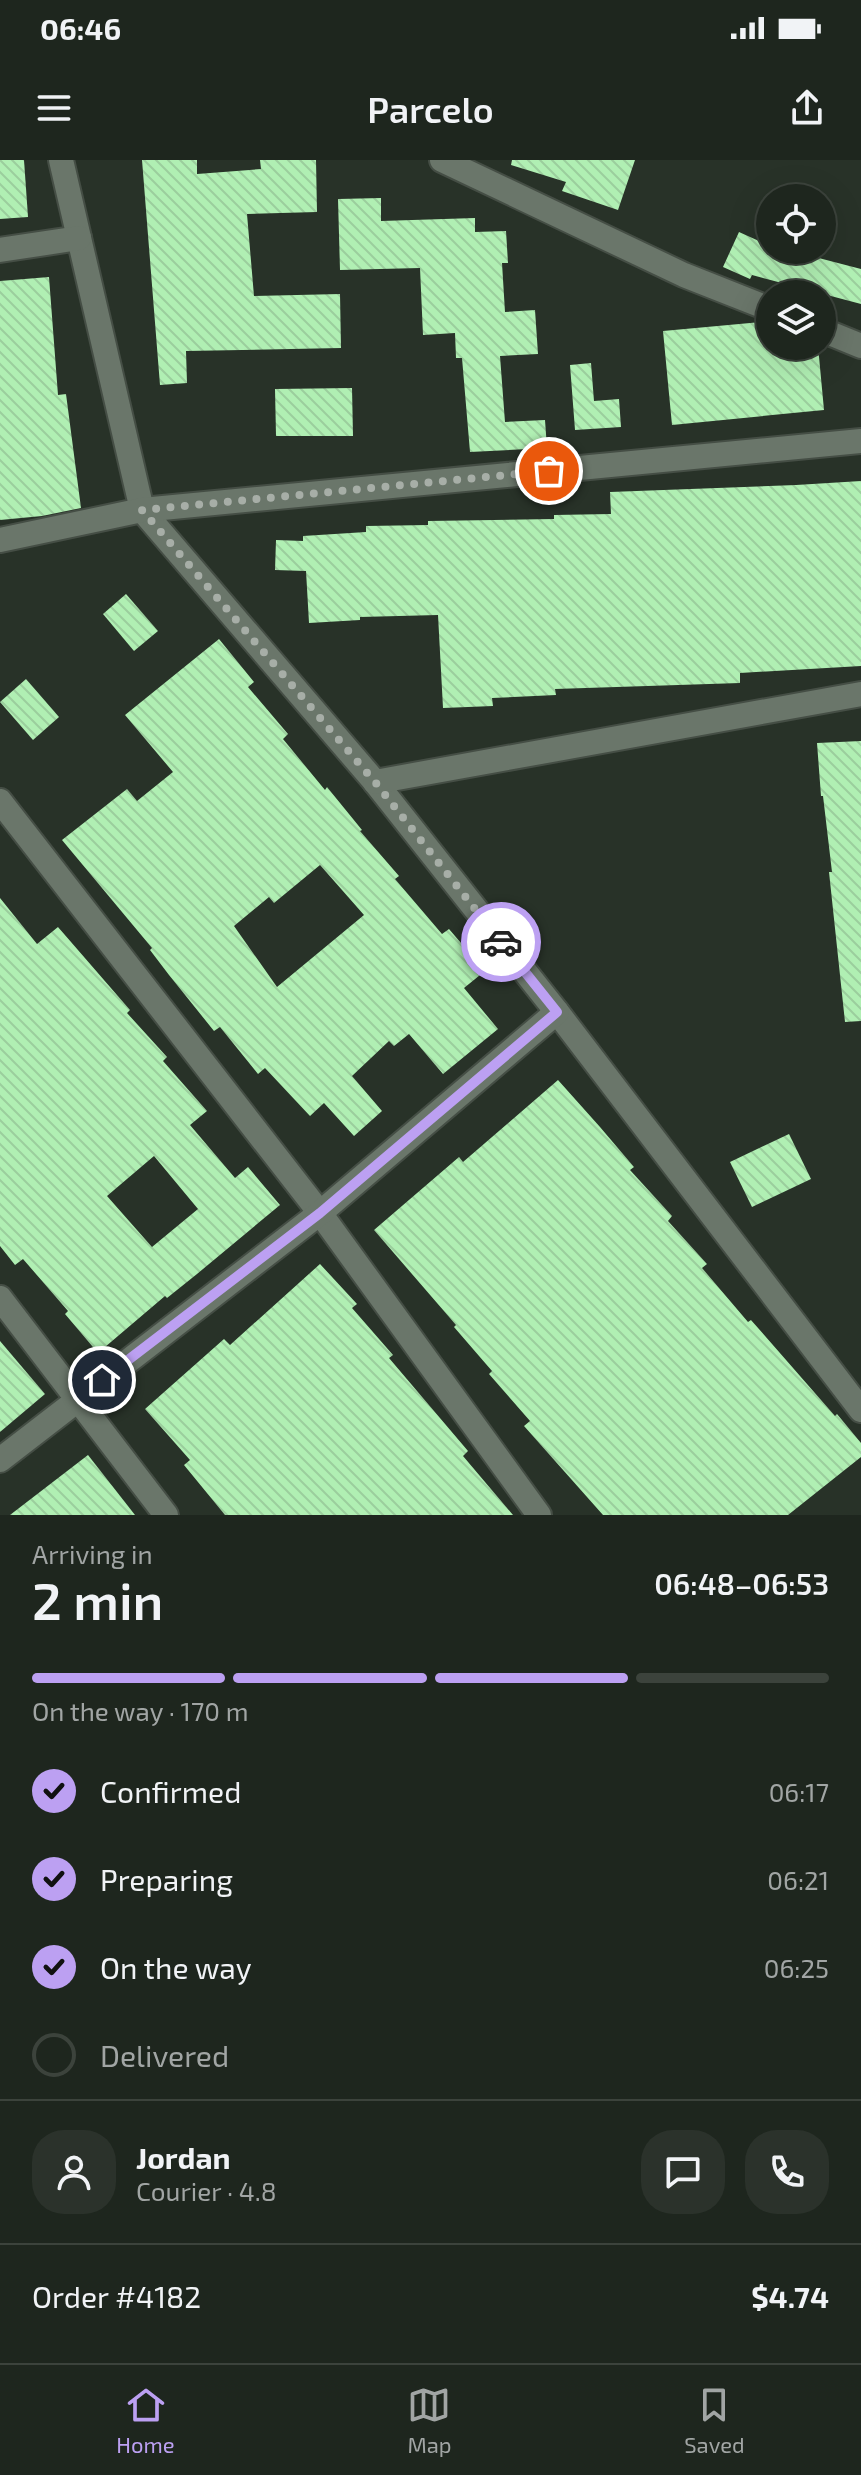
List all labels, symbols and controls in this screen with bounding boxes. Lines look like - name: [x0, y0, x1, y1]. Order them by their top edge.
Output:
- text: 06:46: [40, 10, 121, 46]
- icon: menu: [32, 86, 76, 130]
- icon: share: [785, 86, 829, 130]
- text: Parcelo: [367, 87, 494, 130]
- map controls: [756, 184, 836, 360]
- button: locate: [756, 184, 836, 264]
- button: layers: [756, 280, 836, 360]
- pin: [515, 437, 583, 505]
- icon: bag: [527, 449, 571, 493]
- courier: [461, 902, 541, 982]
- icon: car: [479, 920, 523, 964]
- pin: [68, 1346, 136, 1414]
- icon: home: [80, 1358, 124, 1402]
- text: Arriving in: [32, 1538, 153, 1569]
- text: 06:48–06:53: [654, 1565, 829, 1601]
- text: 2 min: [32, 1568, 163, 1630]
- text: On the way · 170 m: [32, 1695, 249, 1726]
- icon: check: [32, 1769, 76, 1813]
- text: Confirmed: [100, 1773, 241, 1809]
- text: 06:17: [769, 1776, 829, 1807]
- icon: check: [32, 1857, 76, 1901]
- text: Preparing: [100, 1861, 233, 1897]
- text: 06:21: [767, 1864, 829, 1895]
- icon: check: [32, 1945, 76, 1989]
- text: On the way: [100, 1949, 252, 1985]
- text: 06:25: [764, 1952, 829, 1983]
- text: Delivered: [100, 2037, 229, 2073]
- button: person: [32, 2130, 116, 2214]
- button: chat: [641, 2130, 725, 2214]
- button: phone: [745, 2130, 829, 2214]
- text: Jordan: [136, 2139, 231, 2175]
- text: Courier · 4.8: [136, 2175, 277, 2206]
- text: Order #4182: [32, 2278, 201, 2314]
- text: $4.74: [751, 2278, 829, 2314]
- tab: Home: [116, 2383, 175, 2457]
- tab: Map: [407, 2383, 452, 2457]
- tab: Saved: [684, 2383, 745, 2457]

